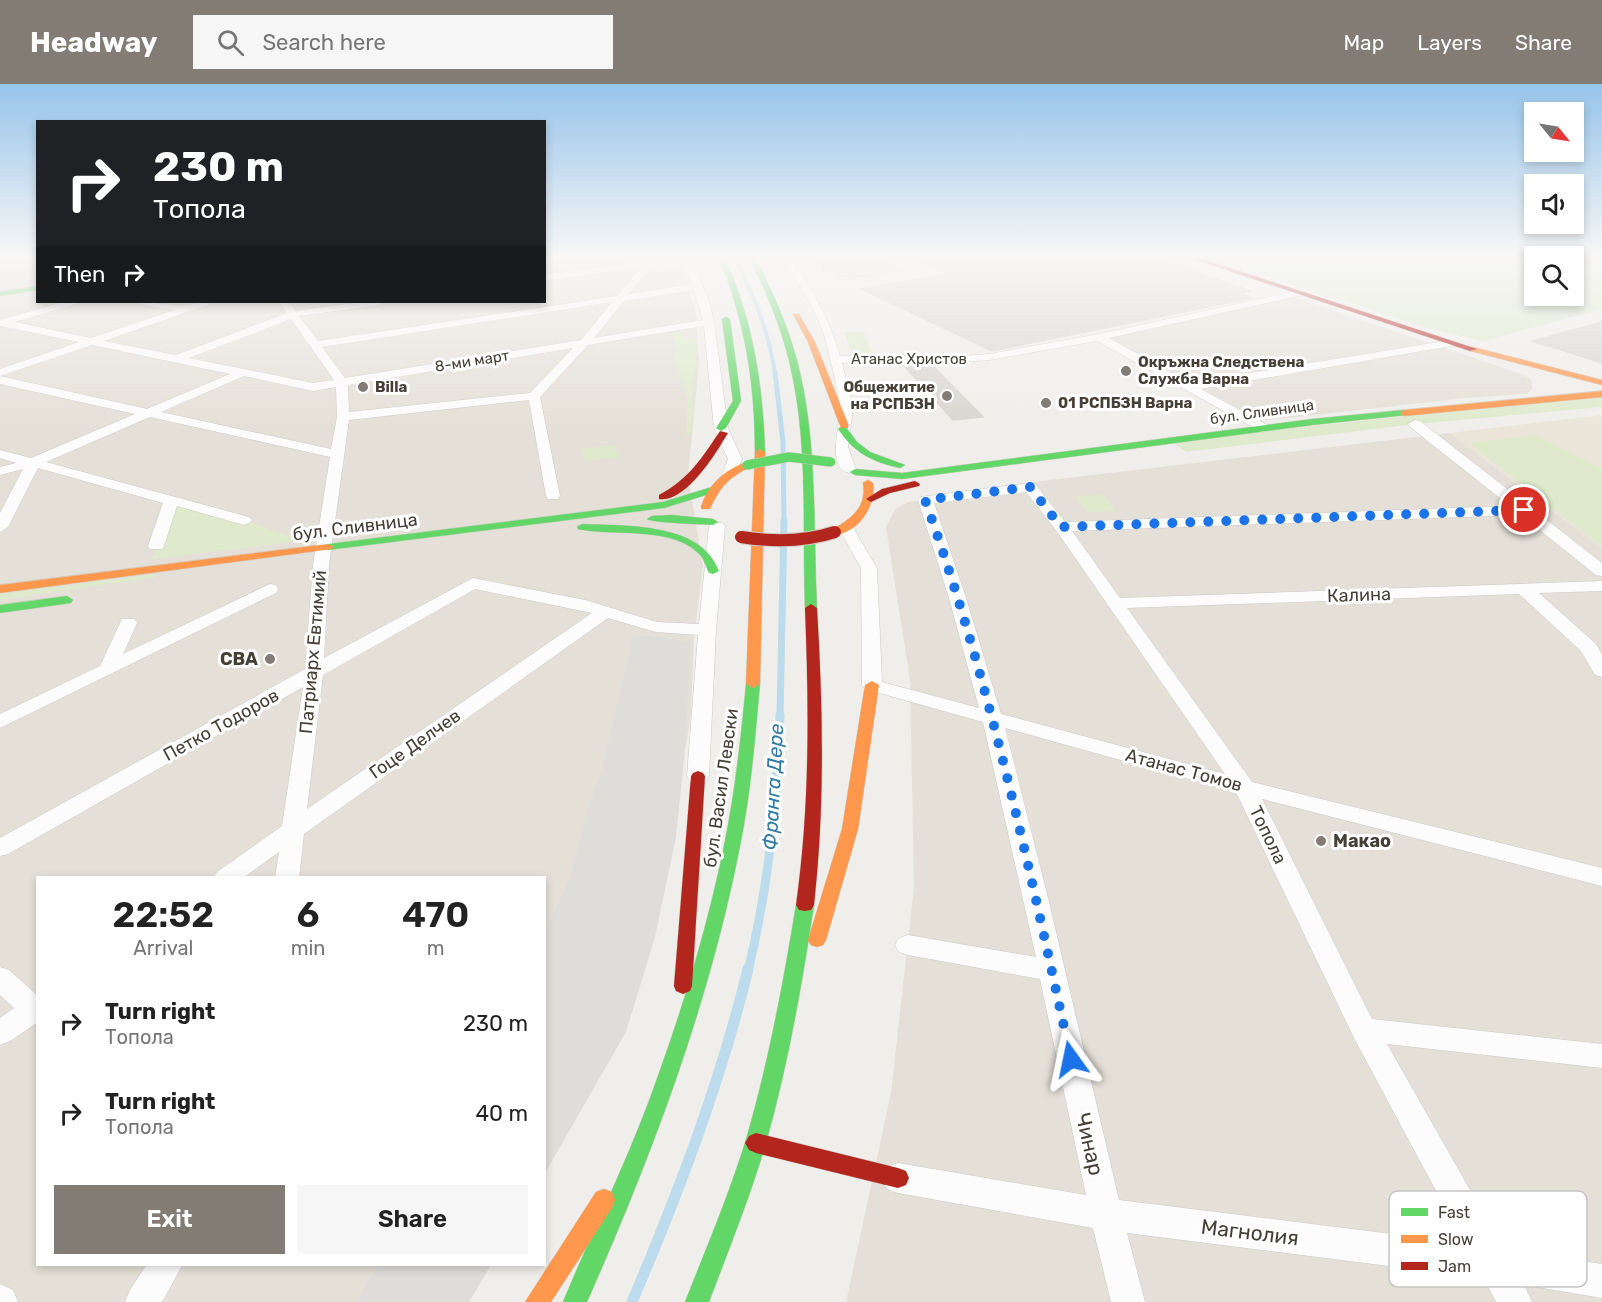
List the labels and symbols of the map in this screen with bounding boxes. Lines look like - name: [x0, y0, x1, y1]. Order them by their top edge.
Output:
- north arrow: [1524, 102, 1584, 162]
- street label: 8-ми март: [434, 346, 511, 376]
- street label: Атанас Христов: [851, 350, 967, 368]
- place label: Окръжна Следствена Служба Варна: [1138, 353, 1305, 388]
- marker: Окръжна Следствена Служба Варна: [1119, 364, 1133, 378]
- place label: Billa: [375, 378, 407, 396]
- place label: Общежитие на РСПБЗН: [843, 378, 935, 413]
- marker: Billa: [356, 380, 370, 394]
- marker: Общежитие на РСПБЗН: [940, 389, 954, 403]
- place label: 01 РСПБЗН Варна: [1058, 394, 1192, 412]
- marker: 01 РСПБЗН Варна: [1039, 396, 1053, 410]
- street label: бул. Сливница: [1209, 396, 1315, 428]
- pin: [1498, 484, 1549, 535]
- street label: бул. Сливница: [291, 508, 419, 546]
- street label: Патриарх Евтимий: [295, 569, 331, 735]
- street label: Калина: [1327, 583, 1391, 607]
- place label: CBA: [220, 648, 258, 670]
- marker: CBA: [263, 652, 277, 666]
- street label: Петко Тодоров: [159, 684, 283, 766]
- street label: Гоце Делчев: [365, 704, 465, 784]
- street label: бул. Васил Левски: [699, 707, 743, 869]
- water label: Франга Дере: [758, 723, 788, 851]
- street label: Атанас Томов: [1123, 744, 1245, 796]
- street label: Топола: [1245, 802, 1291, 868]
- place label: Макао: [1333, 830, 1391, 852]
- marker: Макао: [1314, 834, 1328, 848]
- position arrow: [1039, 1027, 1103, 1091]
- street label: Чинар: [1071, 1110, 1109, 1178]
- legend: [1389, 1191, 1587, 1287]
- text: Fast: [1438, 1203, 1470, 1222]
- street label: Магнолия: [1200, 1214, 1300, 1250]
- text: Slow: [1438, 1230, 1474, 1249]
- text: Jam: [1438, 1257, 1471, 1276]

